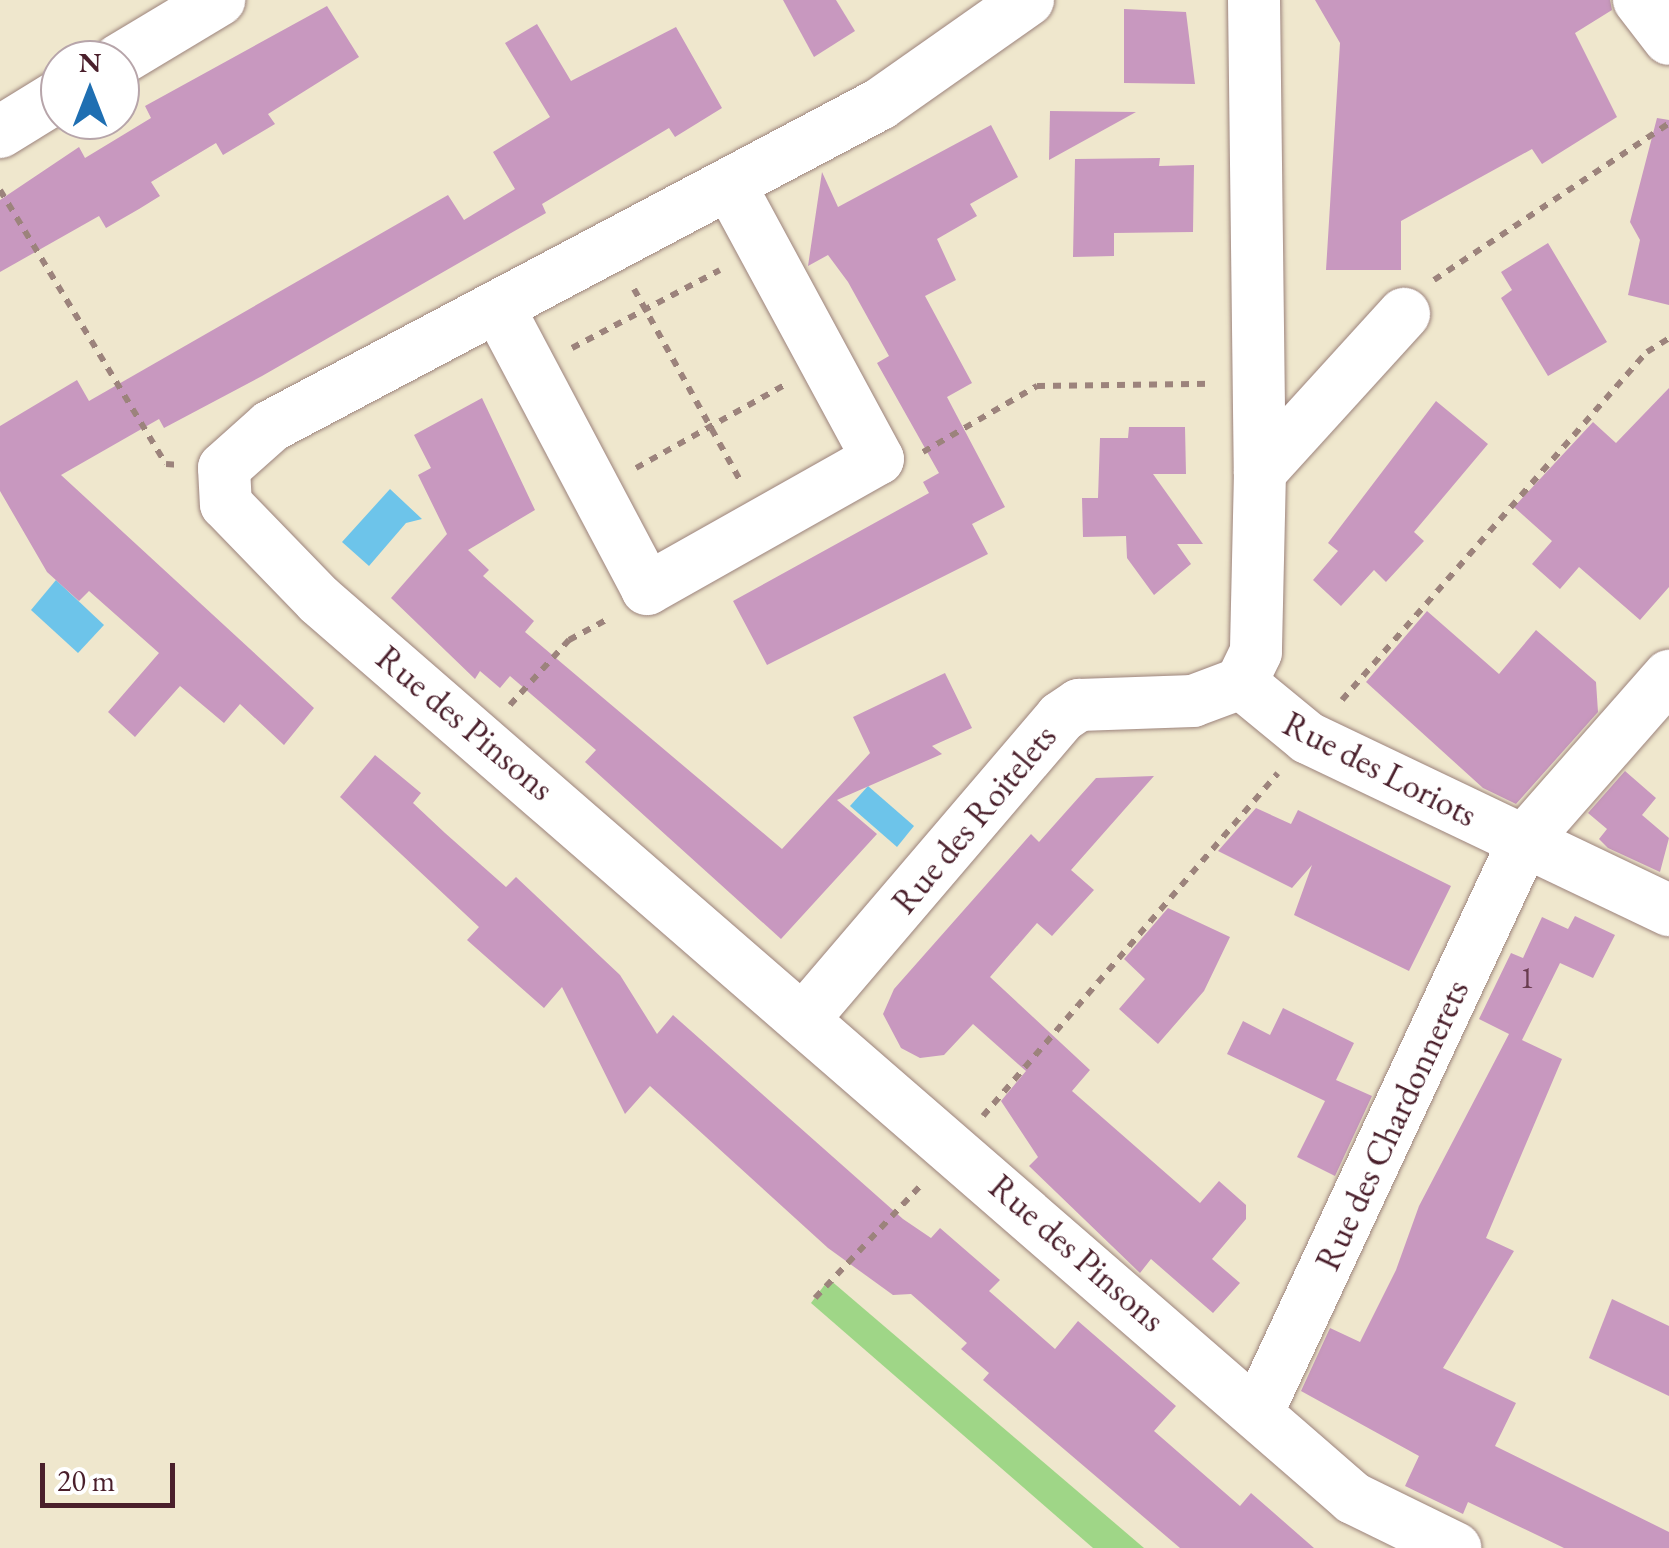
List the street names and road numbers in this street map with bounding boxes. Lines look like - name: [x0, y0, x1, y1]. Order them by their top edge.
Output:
- street label: Rue des Pinsons: [368, 637, 562, 809]
- street label: Rue des Loriots: [1276, 702, 1484, 836]
- street label: Rue des Roitelets: [883, 716, 1065, 922]
- street label: Rue des Chardonnerets: [1306, 973, 1478, 1277]
- street label: Rue des Pinsons: [981, 1165, 1173, 1341]

